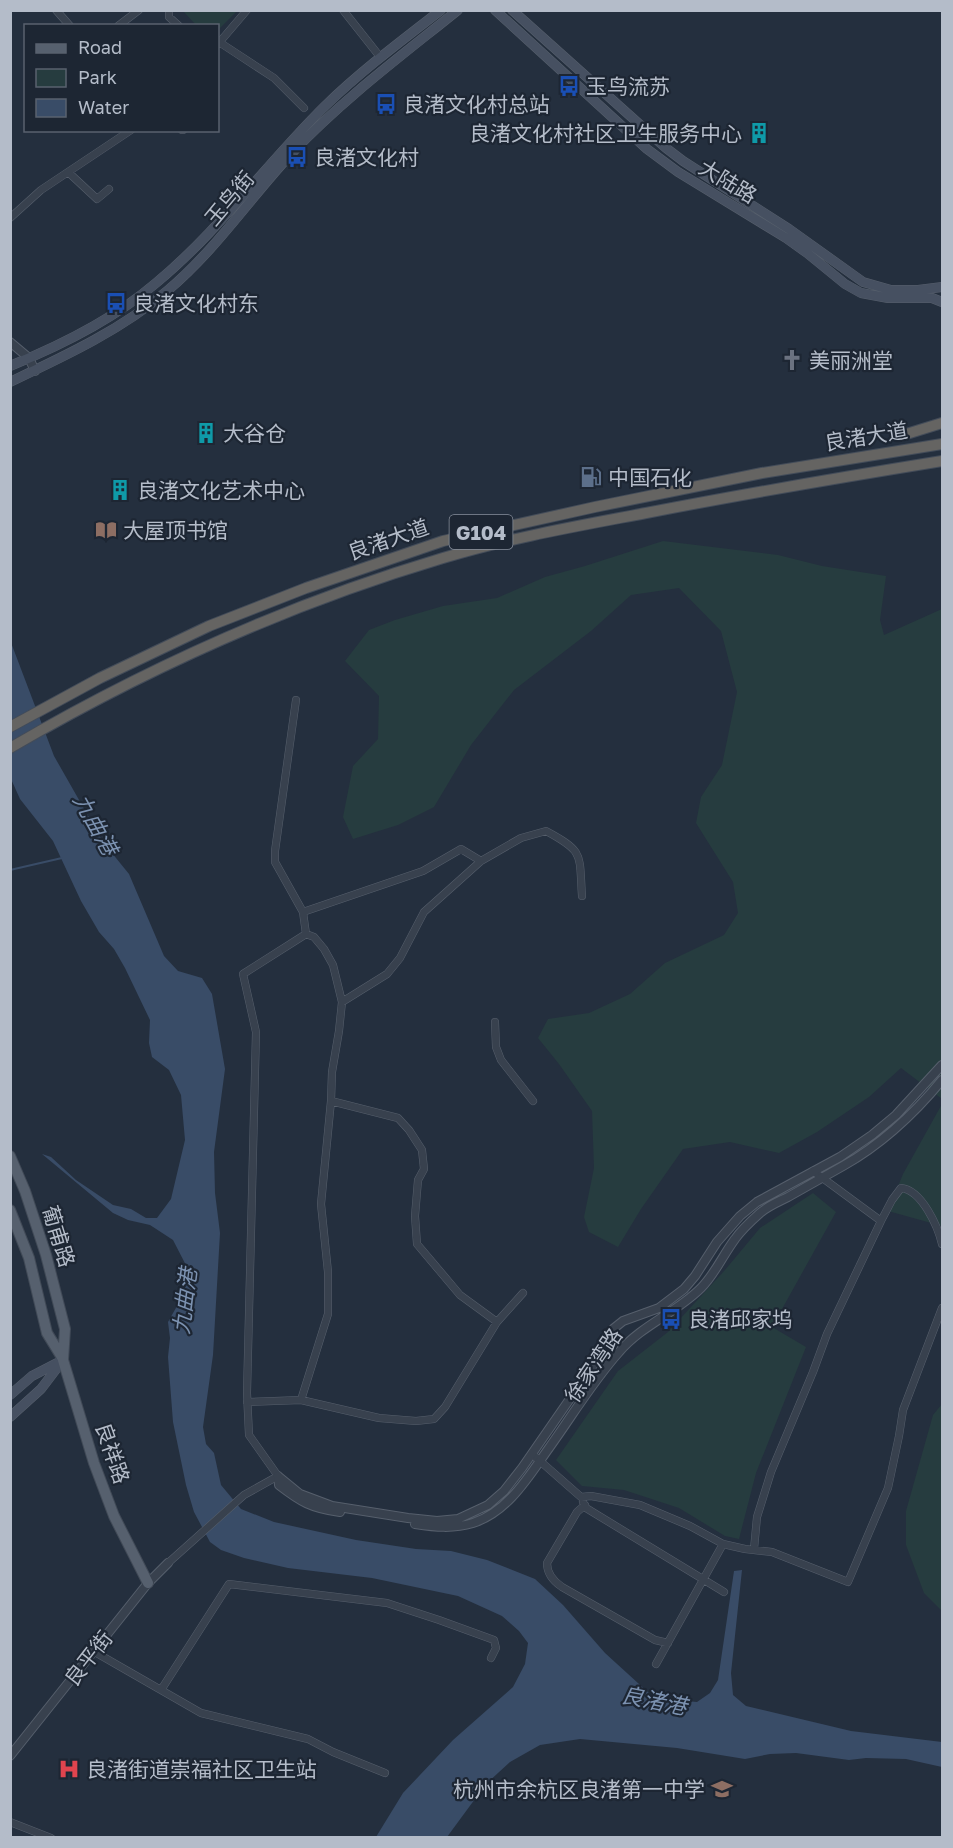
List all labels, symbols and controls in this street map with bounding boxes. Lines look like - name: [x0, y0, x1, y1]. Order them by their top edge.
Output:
- legend: [24, 24, 219, 132]
- text: Road: [78, 36, 122, 58]
- text: Park: [78, 66, 117, 88]
- place label: 玉鸟流苏: [586, 73, 670, 99]
- bus stop icon: 玉鸟流苏: [557, 74, 581, 98]
- place label: 良渚文化村总站: [403, 91, 550, 117]
- bus stop icon: 良渚文化村总站: [374, 92, 398, 116]
- text: Water: [78, 96, 129, 118]
- place label: 良渚文化村社区卫生服务中心: [469, 120, 742, 146]
- building icon: 良渚文化村社区卫生服务中心: [747, 121, 771, 145]
- place label: 良渚文化村: [314, 144, 419, 170]
- bus stop icon: 良渚文化村: [285, 145, 309, 169]
- street label: 大陆路: [694, 154, 762, 208]
- street label: 玉鸟街: [199, 166, 259, 230]
- place label: 良渚文化村东: [133, 290, 259, 316]
- bus stop icon: 良渚文化村东: [104, 291, 128, 315]
- place label: 美丽洲堂: [809, 347, 893, 373]
- church icon: 美丽洲堂: [780, 348, 804, 372]
- street label: 良渚大道: [822, 417, 910, 455]
- place label: 大谷仓: [223, 420, 286, 446]
- building icon: 大谷仓: [194, 421, 218, 445]
- place label: 中国石化: [608, 464, 692, 490]
- fuel station icon: 中国石化: [579, 465, 603, 489]
- place label: 良渚文化艺术中心: [137, 477, 305, 503]
- building icon: 良渚文化艺术中心: [108, 478, 132, 502]
- street label: 良渚大道: [344, 513, 432, 565]
- road number: G104: [450, 515, 512, 549]
- place label: 大屋顶书馆: [123, 517, 228, 543]
- library icon: 大屋顶书馆: [94, 518, 118, 542]
- water label: 九曲港: [68, 789, 125, 862]
- street label: 葡甫路: [37, 1202, 81, 1270]
- water label: 九曲港: [167, 1264, 202, 1335]
- place label: 良渚邱家坞: [688, 1306, 793, 1332]
- bus stop icon: 良渚邱家坞: [659, 1307, 683, 1331]
- street label: 徐家湾路: [559, 1323, 627, 1407]
- street label: 良祥路: [90, 1419, 136, 1487]
- street label: 良平街: [58, 1625, 118, 1691]
- water label: 良渚港: [619, 1680, 692, 1720]
- place label: 良渚街道崇福社区卫生站: [86, 1756, 317, 1782]
- hospital icon: 良渚街道崇福社区卫生站: [57, 1757, 81, 1781]
- place label: 杭州市余杭区良渚第一中学: [453, 1776, 705, 1802]
- school or university icon: 杭州市余杭区良渚第一中学: [710, 1777, 734, 1801]

